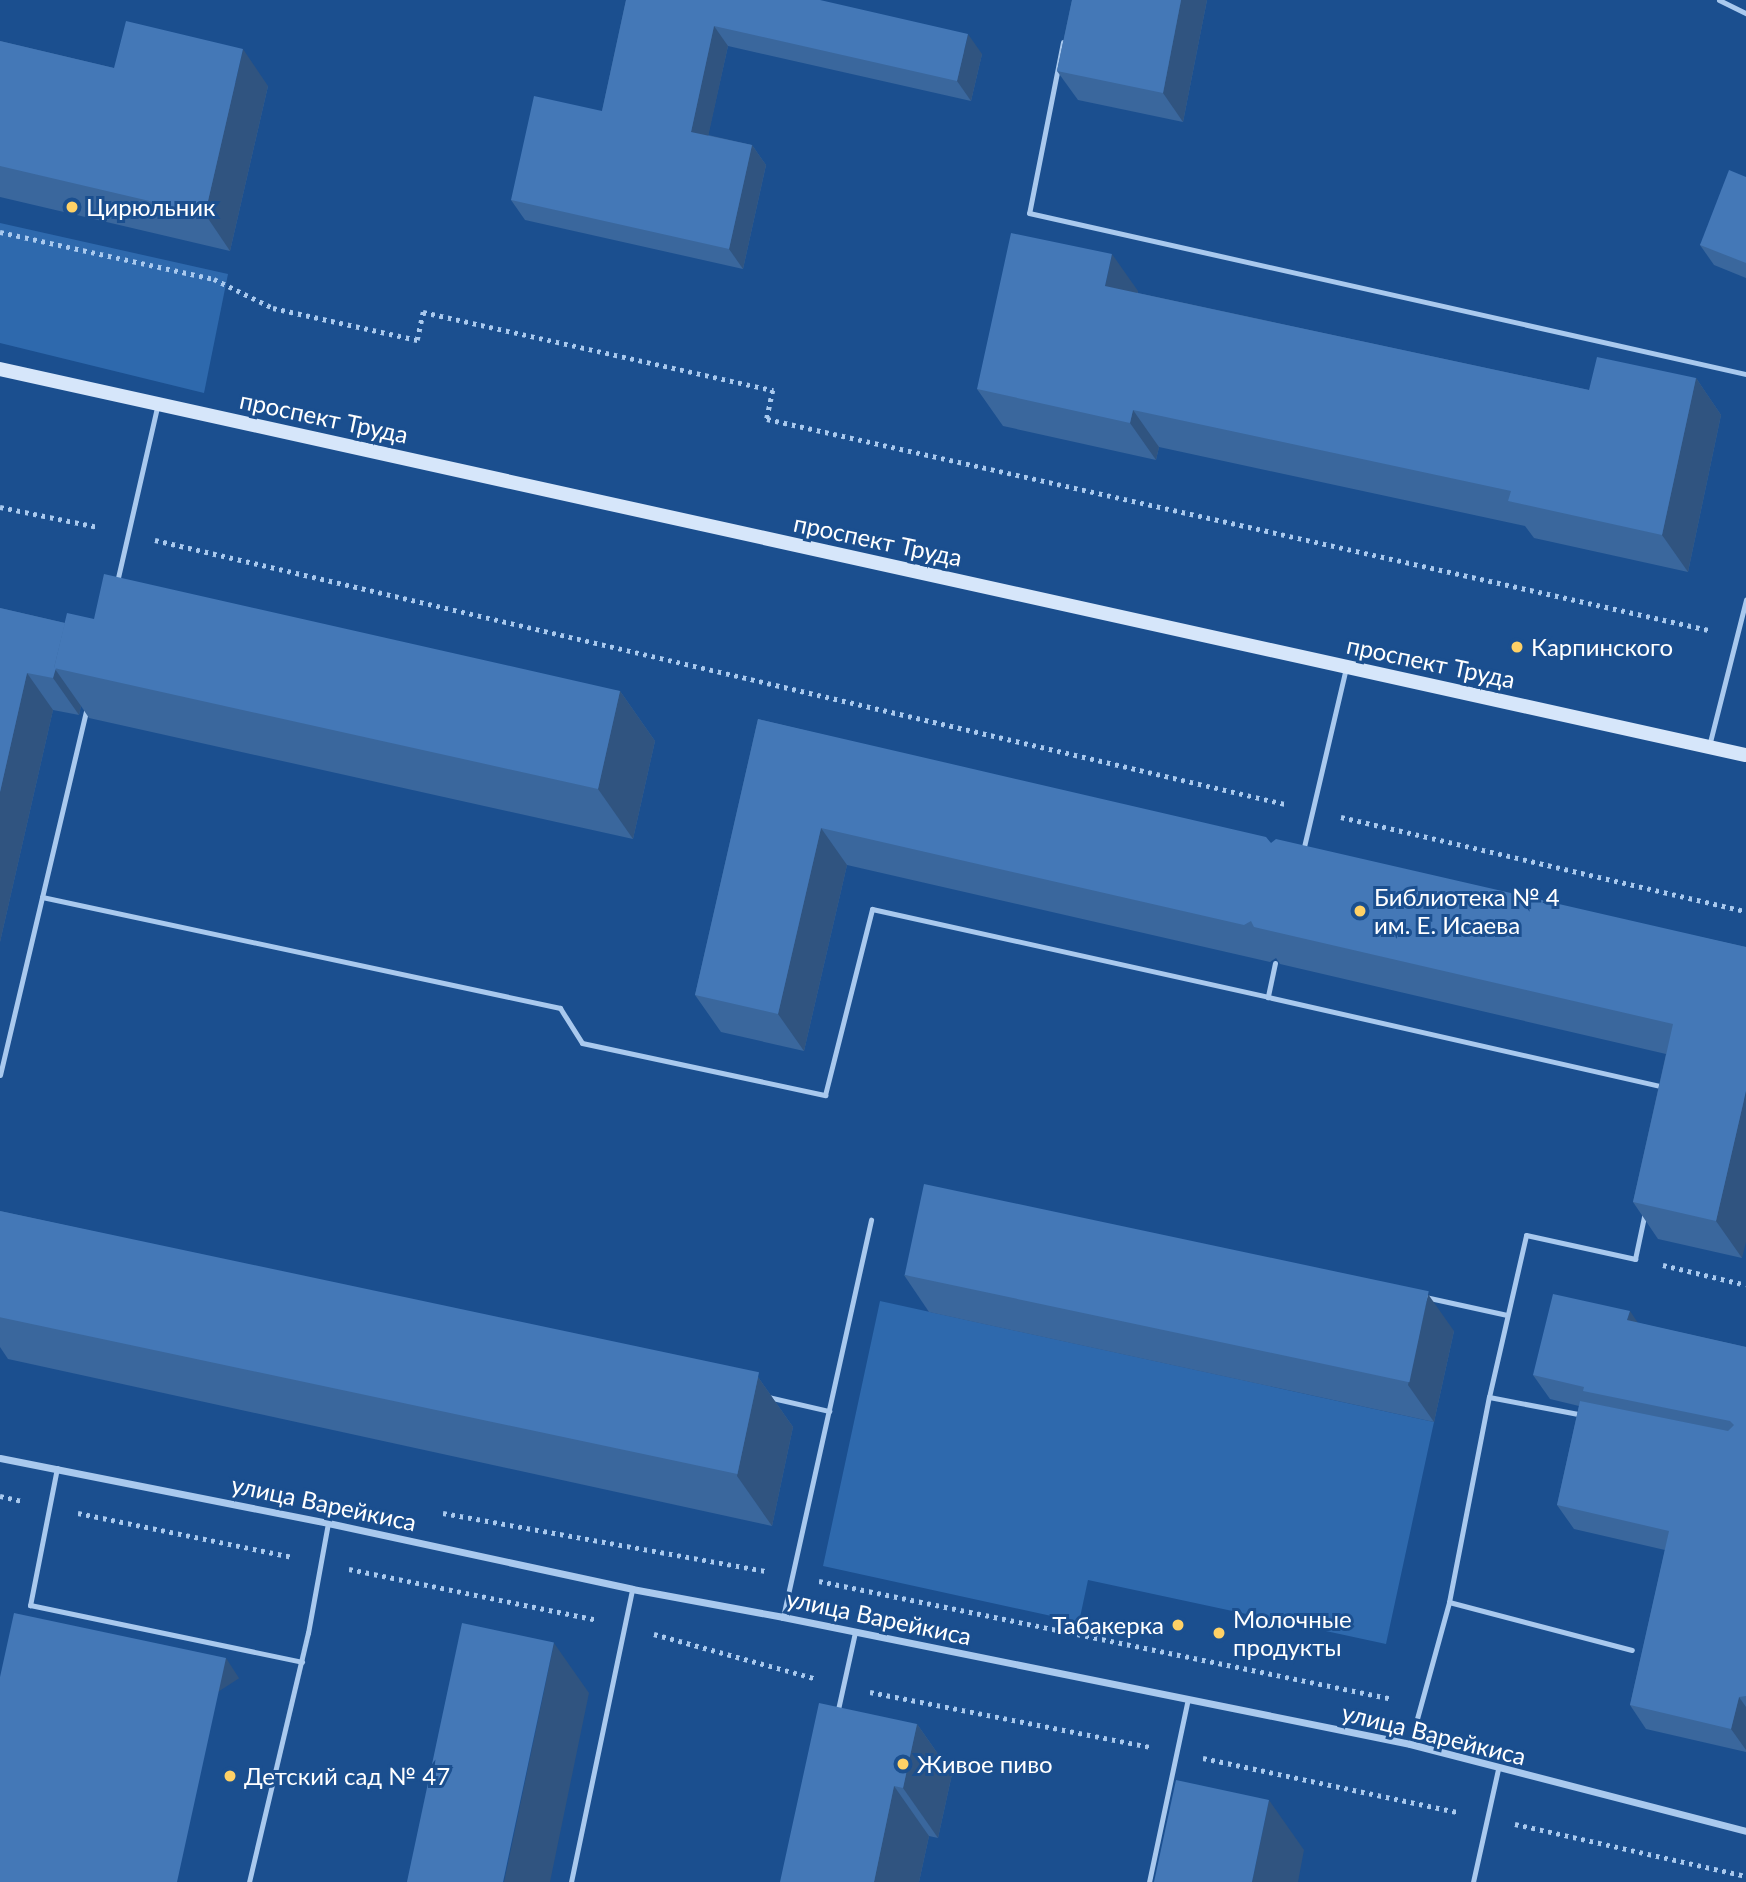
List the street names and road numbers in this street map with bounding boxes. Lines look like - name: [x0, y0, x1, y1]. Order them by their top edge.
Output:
- street label: проспект Труда: [237, 385, 411, 449]
- street label: проспект Труда: [791, 508, 965, 572]
- street label: проспект Труда: [1344, 630, 1518, 694]
- street label: улица Варейкиса: [229, 1469, 419, 1537]
- street label: улица Варейкиса: [784, 1583, 974, 1651]
- street label: улица Варейкиса: [1339, 1697, 1529, 1771]

